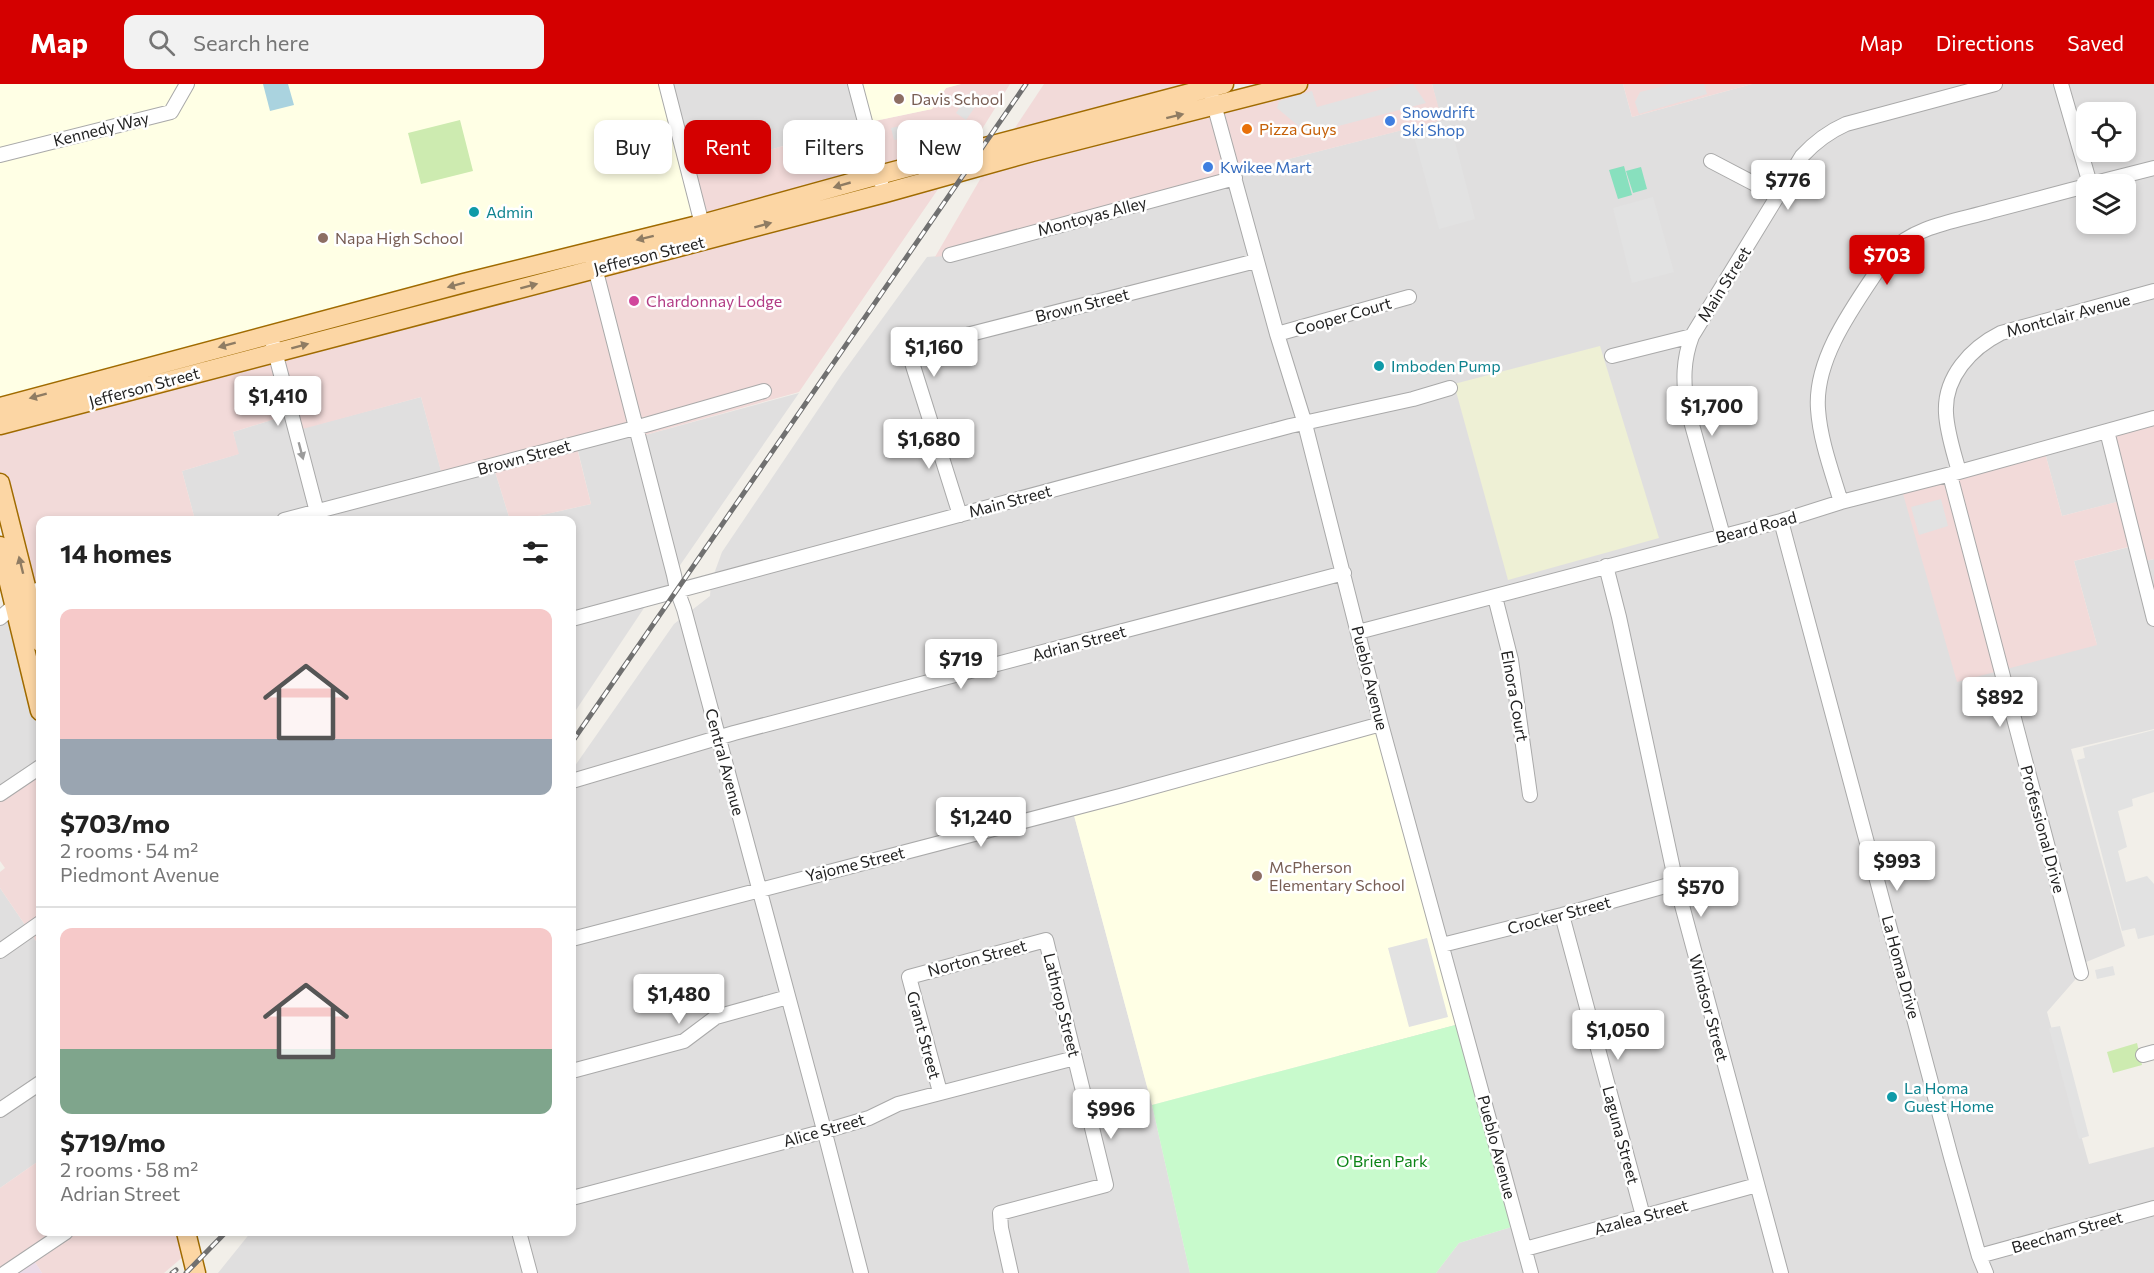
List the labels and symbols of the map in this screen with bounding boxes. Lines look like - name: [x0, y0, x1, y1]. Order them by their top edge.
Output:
- place label: Davis School: [911, 89, 1003, 108]
- marker: Davis School: [892, 92, 906, 106]
- place label: Snowdrift Ski Shop: [1402, 102, 1475, 139]
- street label: Kennedy Way: [51, 107, 151, 150]
- one-way arrow: [1165, 111, 1184, 121]
- marker: Snowdrift Ski Shop: [1383, 114, 1397, 128]
- place label: Pizza Guys: [1259, 119, 1337, 138]
- marker: Pizza Guys: [1240, 122, 1254, 136]
- place label: Kwikee Mart: [1220, 157, 1312, 176]
- marker: Kwikee Mart: [1201, 160, 1215, 174]
- pin: $776: [1752, 160, 1824, 211]
- one-way arrow: [833, 181, 851, 190]
- street label: Montoyas Alley: [1035, 192, 1149, 239]
- place label: Admin: [486, 202, 533, 221]
- marker: Admin: [467, 205, 481, 219]
- one-way arrow: [754, 220, 772, 229]
- place label: Napa High School: [335, 228, 463, 247]
- marker: Napa High School: [316, 231, 330, 245]
- street label: Jefferson Street: [591, 231, 707, 277]
- one-way arrow: [636, 234, 654, 244]
- pin: $703: [1851, 235, 1923, 286]
- street label: Main Street: [1693, 242, 1754, 325]
- one-way arrow: [520, 280, 538, 290]
- one-way arrow: [447, 281, 465, 291]
- street label: Brown Street: [1033, 284, 1131, 325]
- street label: Montclair Avenue: [2004, 289, 2132, 340]
- place label: Chardonnay Lodge: [646, 291, 782, 310]
- street label: Cooper Court: [1292, 293, 1394, 338]
- marker: Chardonnay Lodge: [627, 294, 641, 308]
- pin: $1,160: [885, 327, 983, 378]
- one-way arrow: [218, 341, 236, 350]
- one-way arrow: [291, 341, 309, 351]
- place label: Imboden Pump: [1391, 356, 1501, 375]
- marker: Imboden Pump: [1372, 359, 1386, 373]
- street label: Jefferson Street: [86, 363, 202, 410]
- pin: $1,410: [229, 376, 327, 427]
- pin: $1,700: [1663, 386, 1761, 437]
- one-way arrow: [29, 392, 48, 402]
- pin: $1,680: [880, 419, 978, 470]
- street label: Brown Street: [475, 435, 573, 478]
- one-way arrow: [297, 442, 306, 460]
- street label: Main Street: [966, 480, 1054, 521]
- street label: Beard Road: [1713, 507, 1798, 546]
- one-way arrow: [15, 556, 25, 574]
- street label: Adrian Street: [1030, 621, 1128, 664]
- street label: Pueblo Avenue: [1348, 624, 1393, 732]
- pin: $719: [925, 639, 997, 690]
- street label: Elnora Court: [1498, 649, 1533, 743]
- pin: $892: [1964, 677, 2036, 728]
- street label: Central Avenue: [702, 706, 749, 818]
- street label: Professional Drive: [2017, 763, 2070, 895]
- pin: $1,240: [932, 797, 1030, 848]
- pin: $993: [1861, 841, 1933, 892]
- street label: Yajome Street: [803, 842, 907, 885]
- place label: McPherson Elementary School: [1269, 857, 1405, 894]
- pin: $570: [1665, 867, 1737, 918]
- marker: McPherson Elementary School: [1250, 869, 1264, 883]
- street label: Crocker Street: [1505, 892, 1613, 937]
- street label: La Homa Drive: [1879, 913, 1924, 1021]
- street label: Norton Street: [925, 935, 1029, 980]
- street label: Lathrop Street: [1040, 951, 1085, 1059]
- street label: Windsor Street: [1686, 952, 1733, 1064]
- pin: $1,480: [630, 974, 728, 1025]
- street label: Grant Street: [904, 989, 945, 1081]
- pin: $1,050: [1569, 1010, 1667, 1061]
- place label: La Homa Guest Home: [1904, 1078, 1994, 1115]
- street label: Laguna Street: [1599, 1084, 1644, 1187]
- pin: $996: [1075, 1089, 1147, 1140]
- marker: La Homa Guest Home: [1885, 1090, 1899, 1104]
- street label: Pueblo Avenue: [1474, 1093, 1520, 1201]
- street label: Alice Street: [781, 1109, 867, 1150]
- park label: O'Brien Park: [1336, 1151, 1428, 1170]
- street label: Azalea Street: [1592, 1195, 1690, 1238]
- street label: Beecham Street: [2009, 1206, 2125, 1256]

